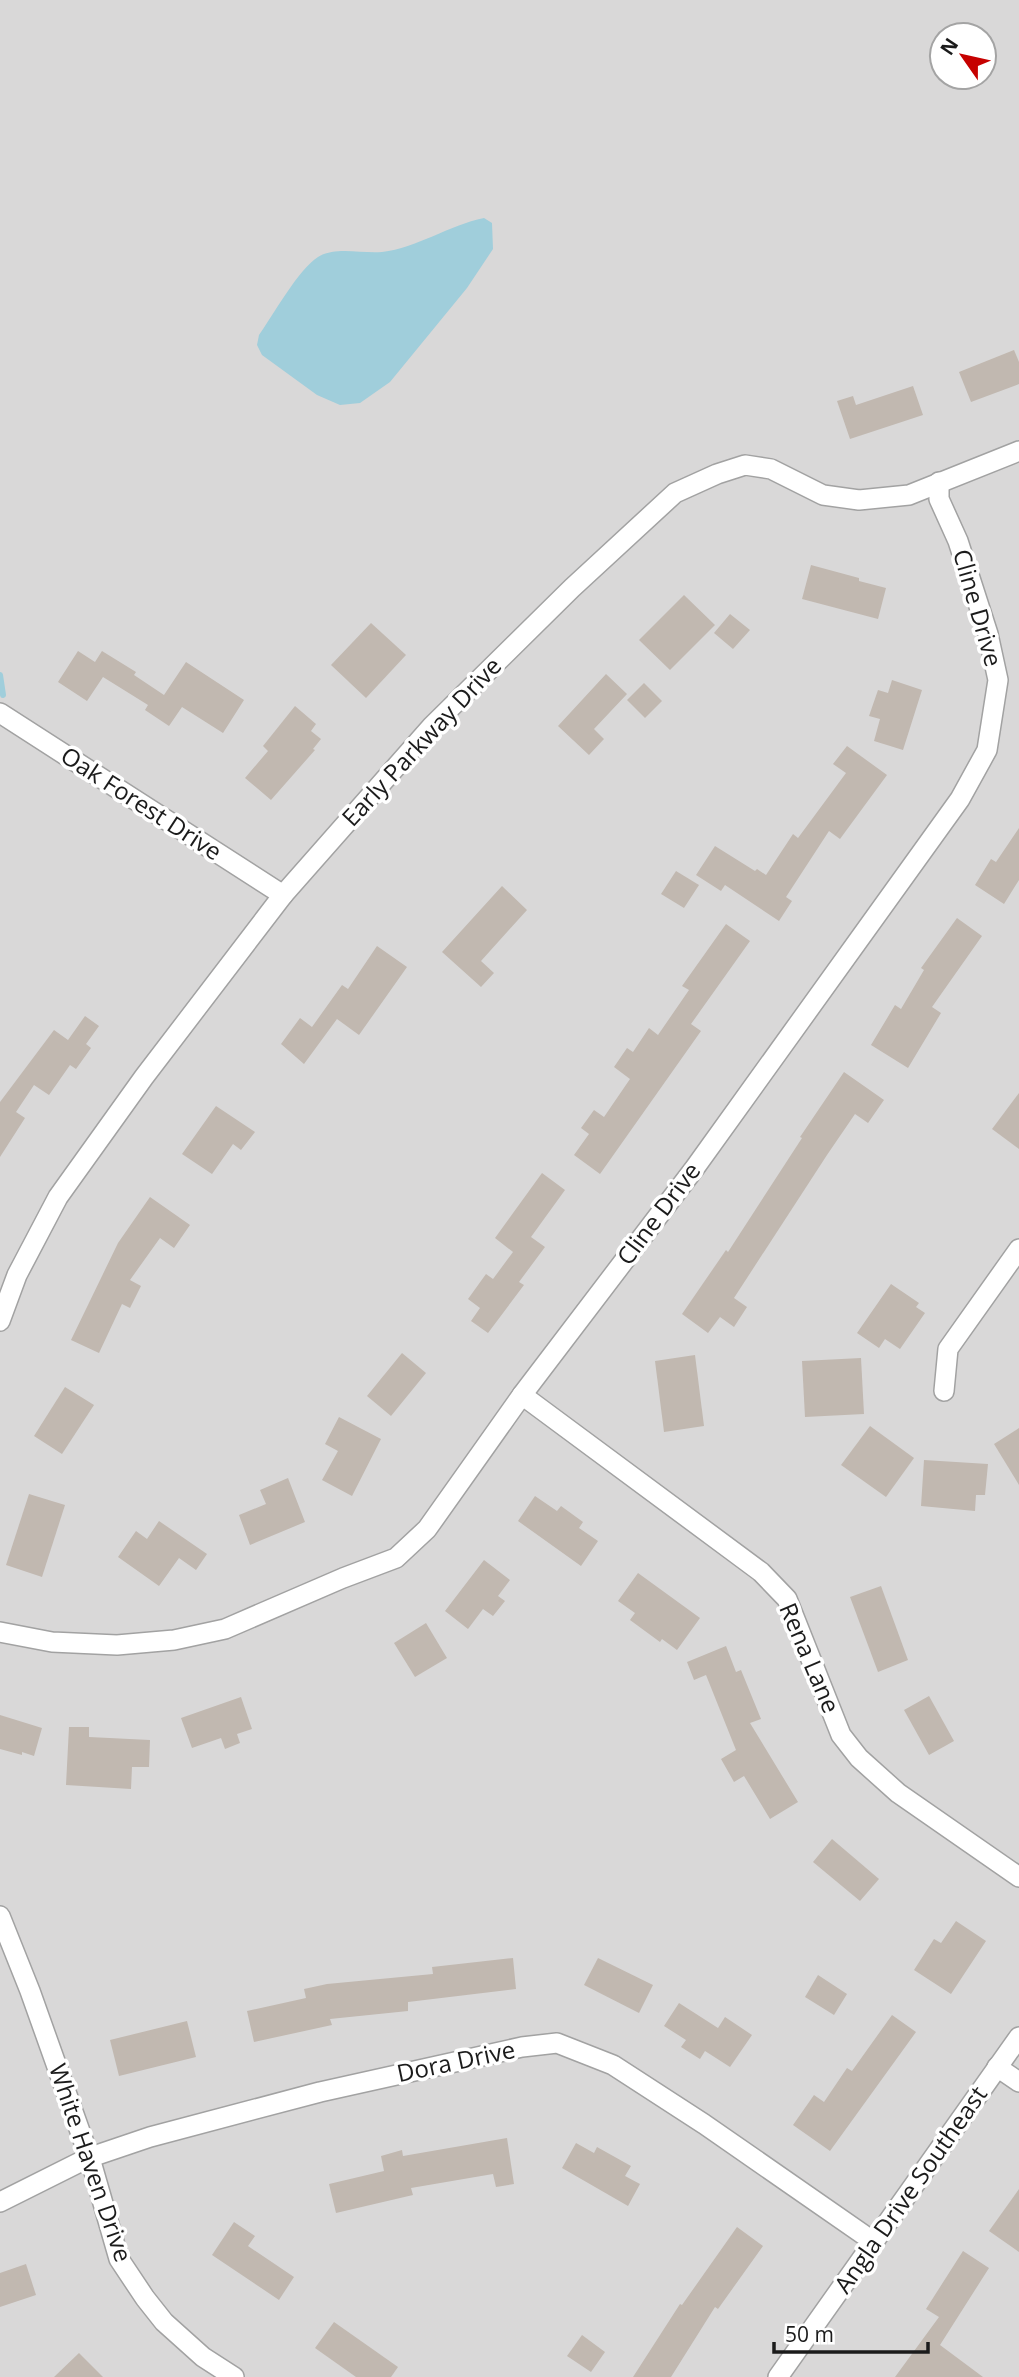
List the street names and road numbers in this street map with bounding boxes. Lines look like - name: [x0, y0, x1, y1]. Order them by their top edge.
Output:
- street label: Cline Drive: [946, 545, 1011, 670]
- street label: Early Parkway Drive: [334, 649, 508, 833]
- street label: Oak Forest Drive: [55, 738, 229, 867]
- street label: Cline Drive: [608, 1155, 707, 1271]
- street label: Rena Lane: [772, 1597, 848, 1718]
- street label: Dora Drive: [394, 2032, 518, 2089]
- street label: White Haven Drive: [42, 2059, 141, 2266]
- street label: Angla Drive Southeast: [826, 2079, 994, 2299]

